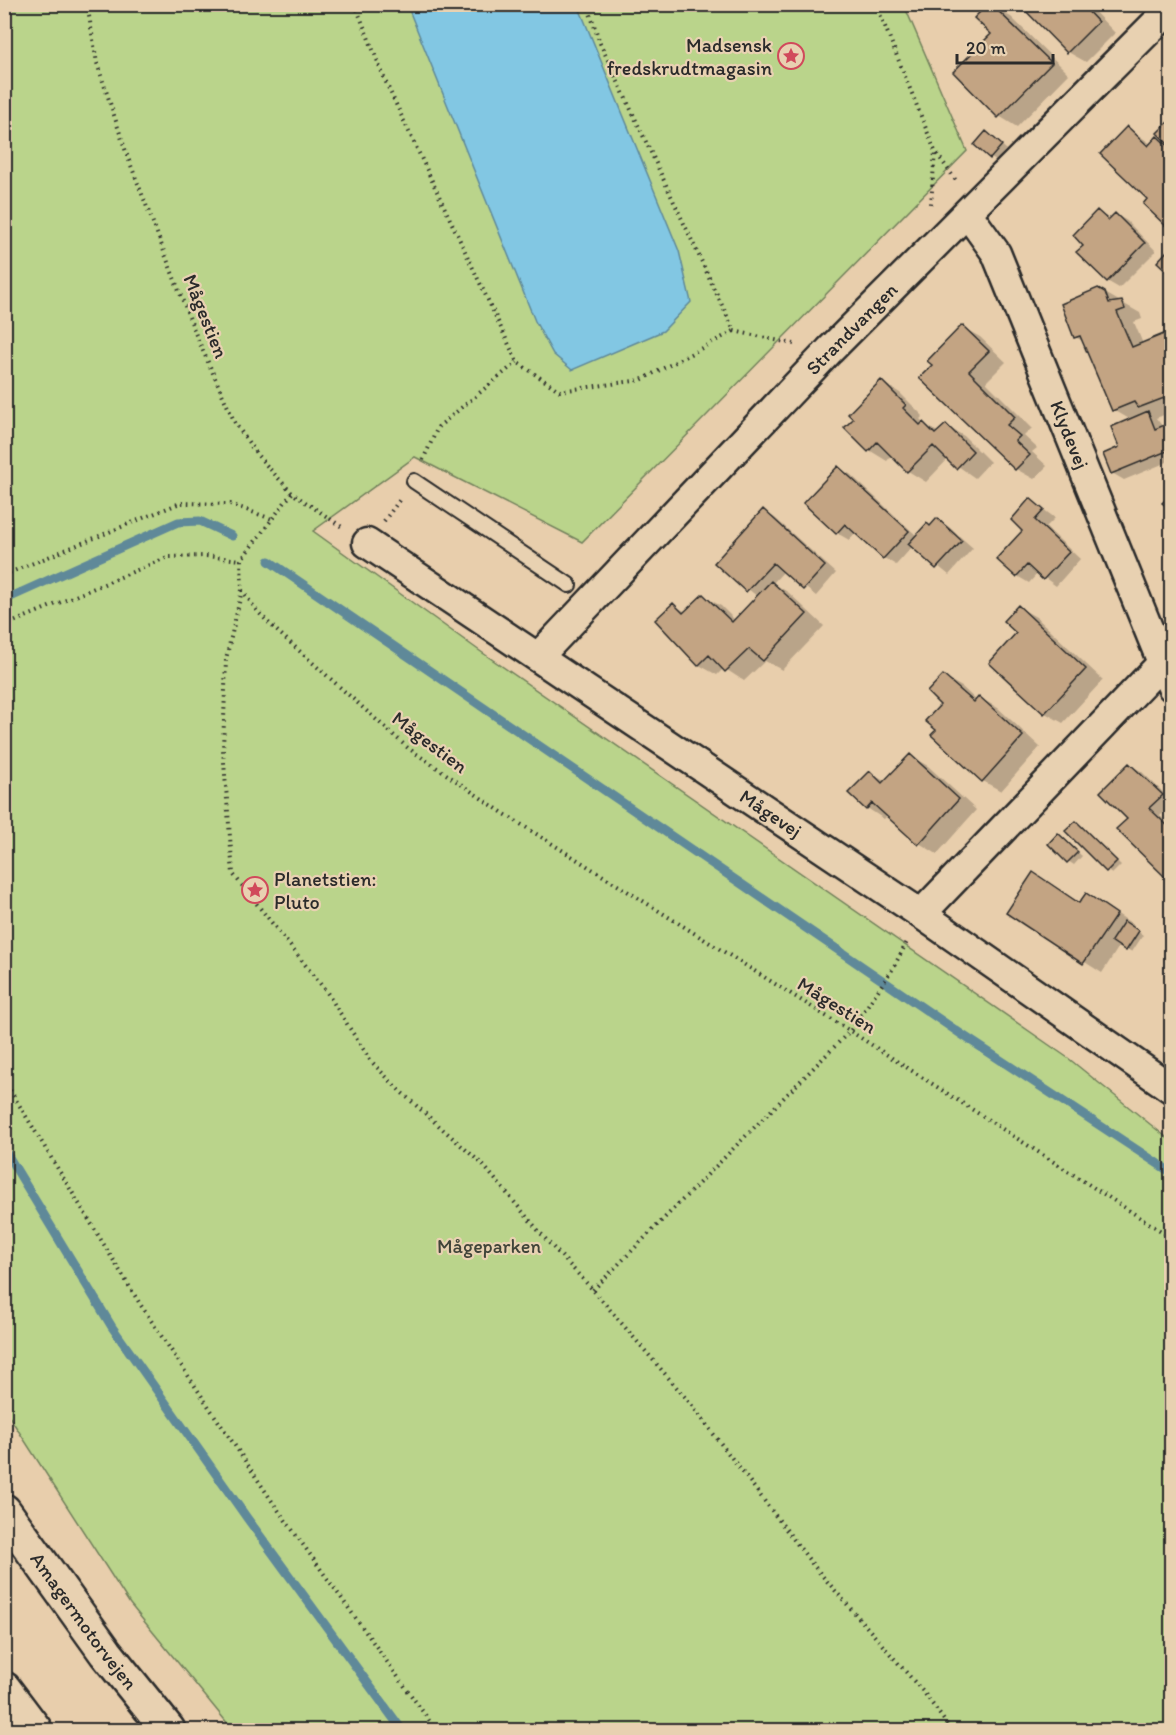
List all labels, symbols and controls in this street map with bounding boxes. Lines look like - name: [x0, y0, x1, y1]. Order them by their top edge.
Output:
- scale bar: [957, 27, 1053, 65]
- place label: Madsensk fredskrudtmagasin: [607, 33, 772, 80]
- text: 20 m: [966, 37, 1006, 59]
- place icon: Madsensk fredskrudtmagasin: [776, 41, 806, 71]
- street label: Mågestien: [178, 271, 234, 361]
- street label: Strandvangen: [801, 277, 903, 380]
- street label: Klydevej: [1045, 397, 1094, 472]
- street label: Mågestien: [387, 706, 473, 778]
- street label: Mågevej: [735, 784, 806, 843]
- place label: Planetstien: Pluto: [274, 867, 376, 914]
- place icon: Planetstien: Pluto: [240, 875, 270, 905]
- street label: Mågestien: [793, 971, 881, 1039]
- park label: Mågeparken: [437, 1234, 541, 1258]
- street label: Amagermotorvejen: [25, 1547, 143, 1695]

